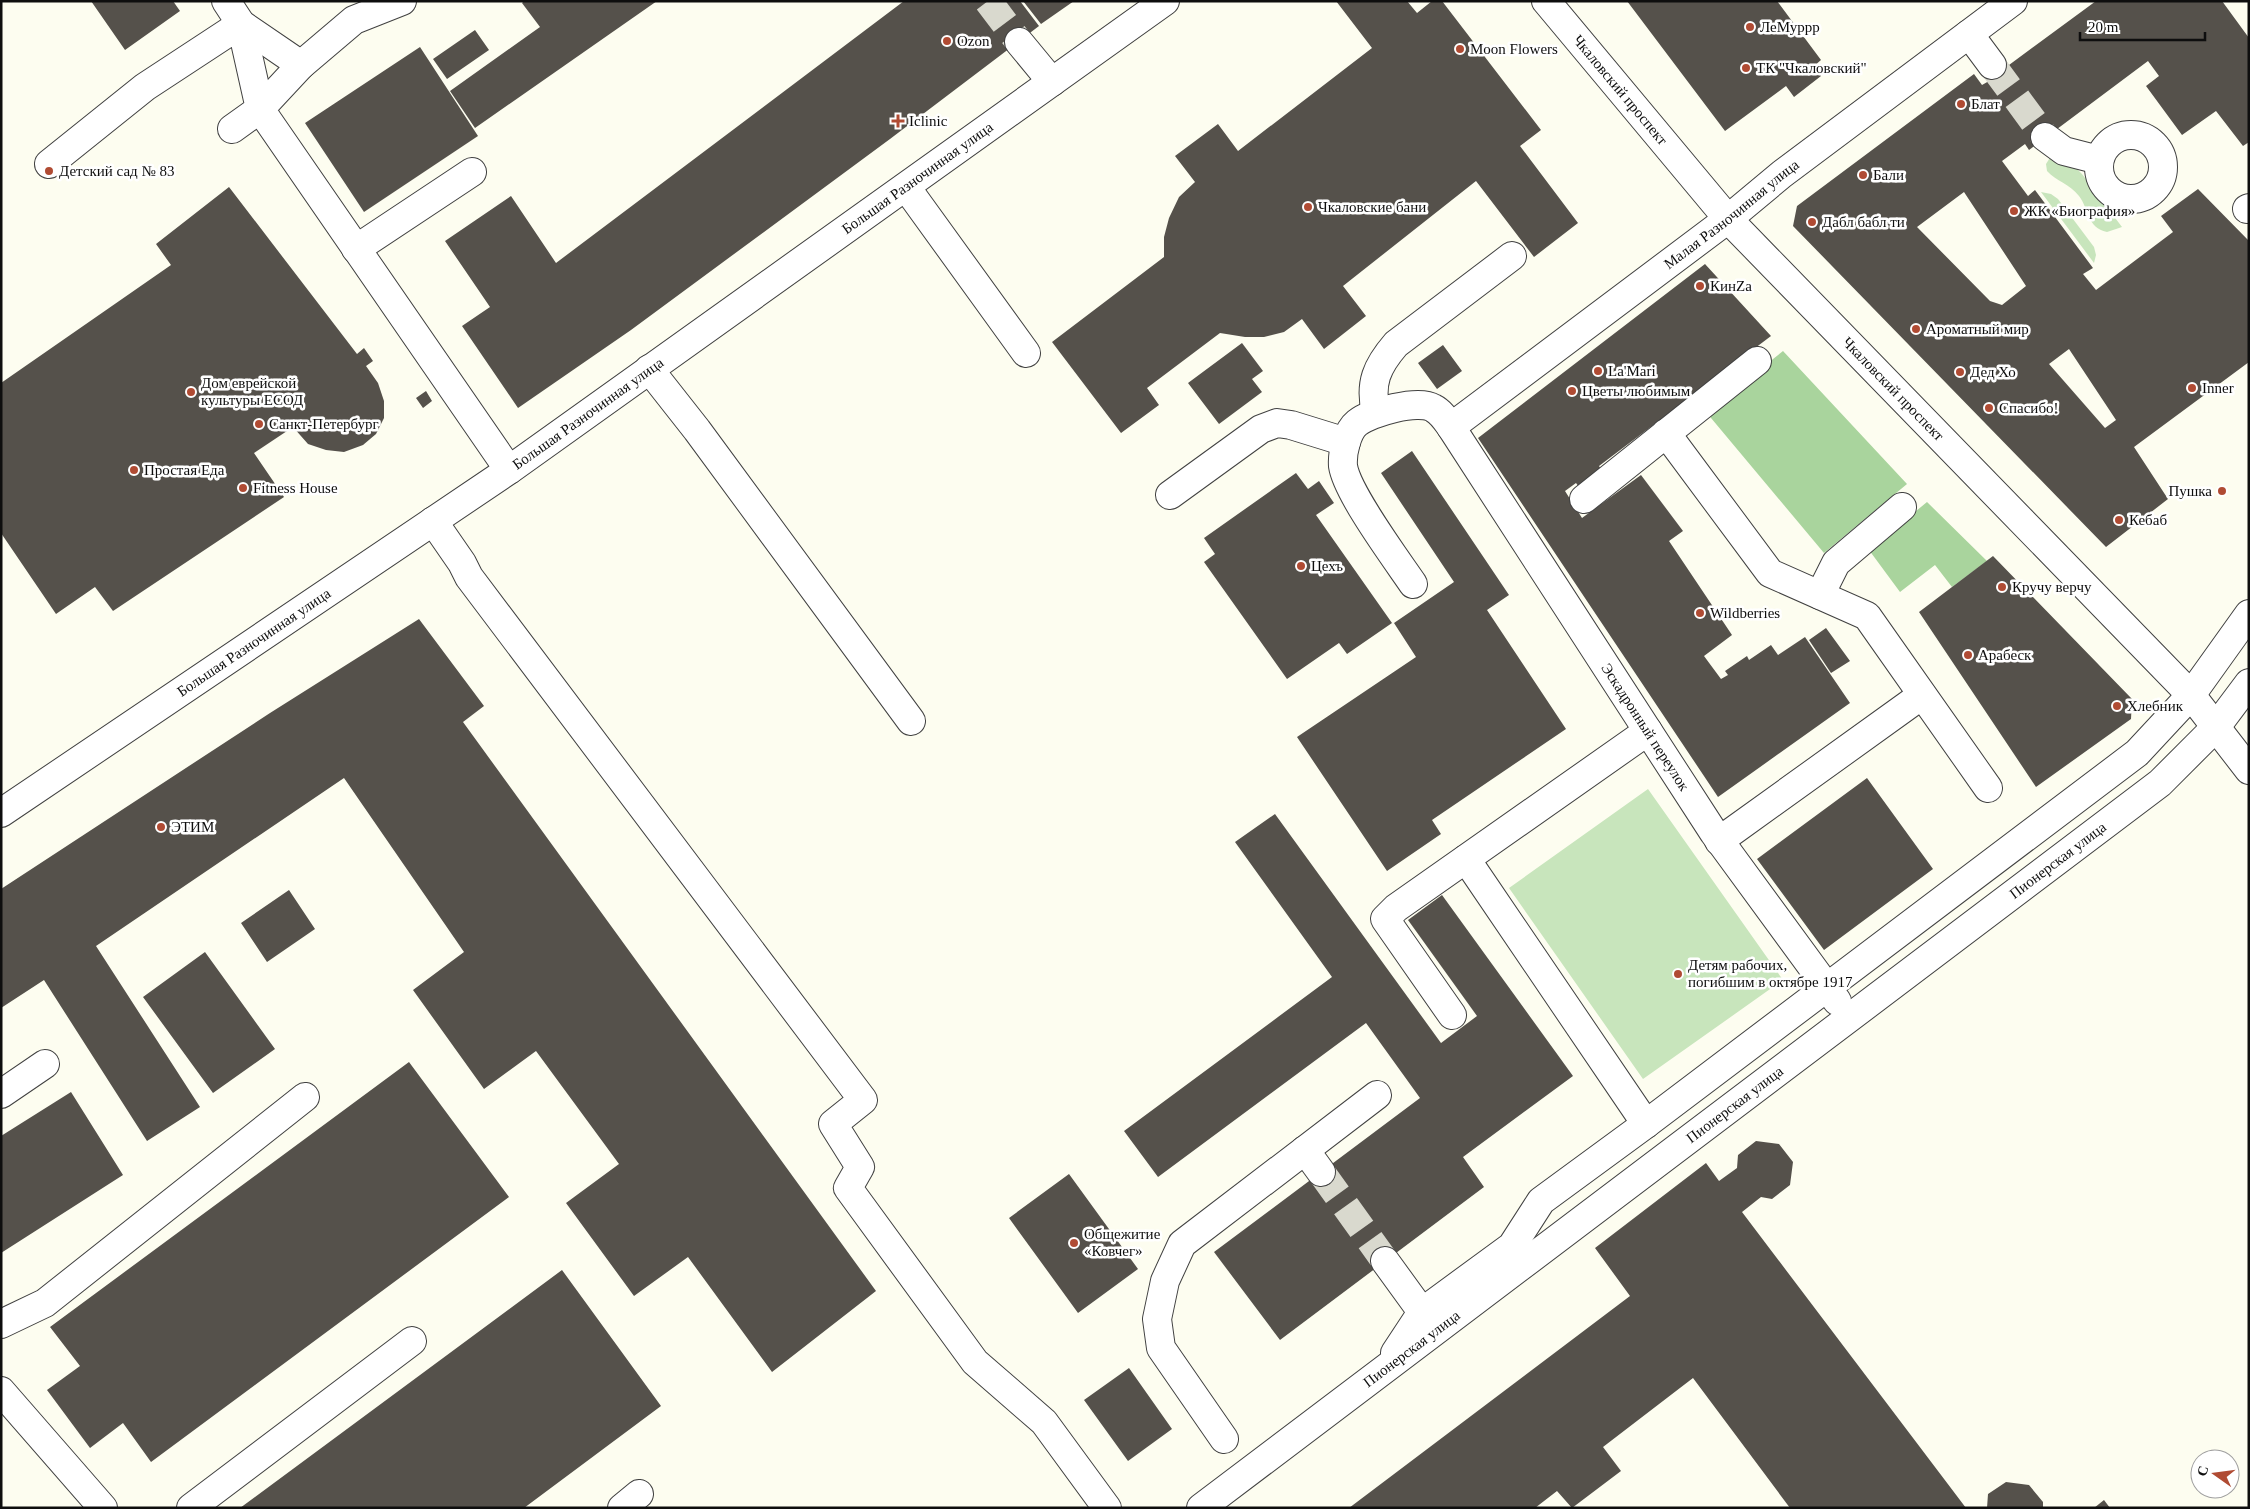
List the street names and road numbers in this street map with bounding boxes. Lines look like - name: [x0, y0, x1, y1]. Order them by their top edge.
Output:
- street label: Чкаловский проспект: [1570, 32, 1671, 148]
- street label: Большая Разночинная улица: [839, 119, 996, 237]
- street label: Малая Разночинная улица: [1661, 156, 1802, 272]
- street label: Чкаловский проспект: [1839, 334, 1947, 444]
- street label: Большая Разночинная улица: [510, 354, 667, 473]
- street label: Большая Разночинная улица: [174, 585, 334, 700]
- street label: Эскадронный переулок: [1598, 660, 1693, 794]
- street label: Пионерская улица: [2006, 819, 2109, 902]
- street label: Пионерская улица: [1683, 1063, 1786, 1146]
- street label: Пионерская улица: [1360, 1307, 1463, 1390]

